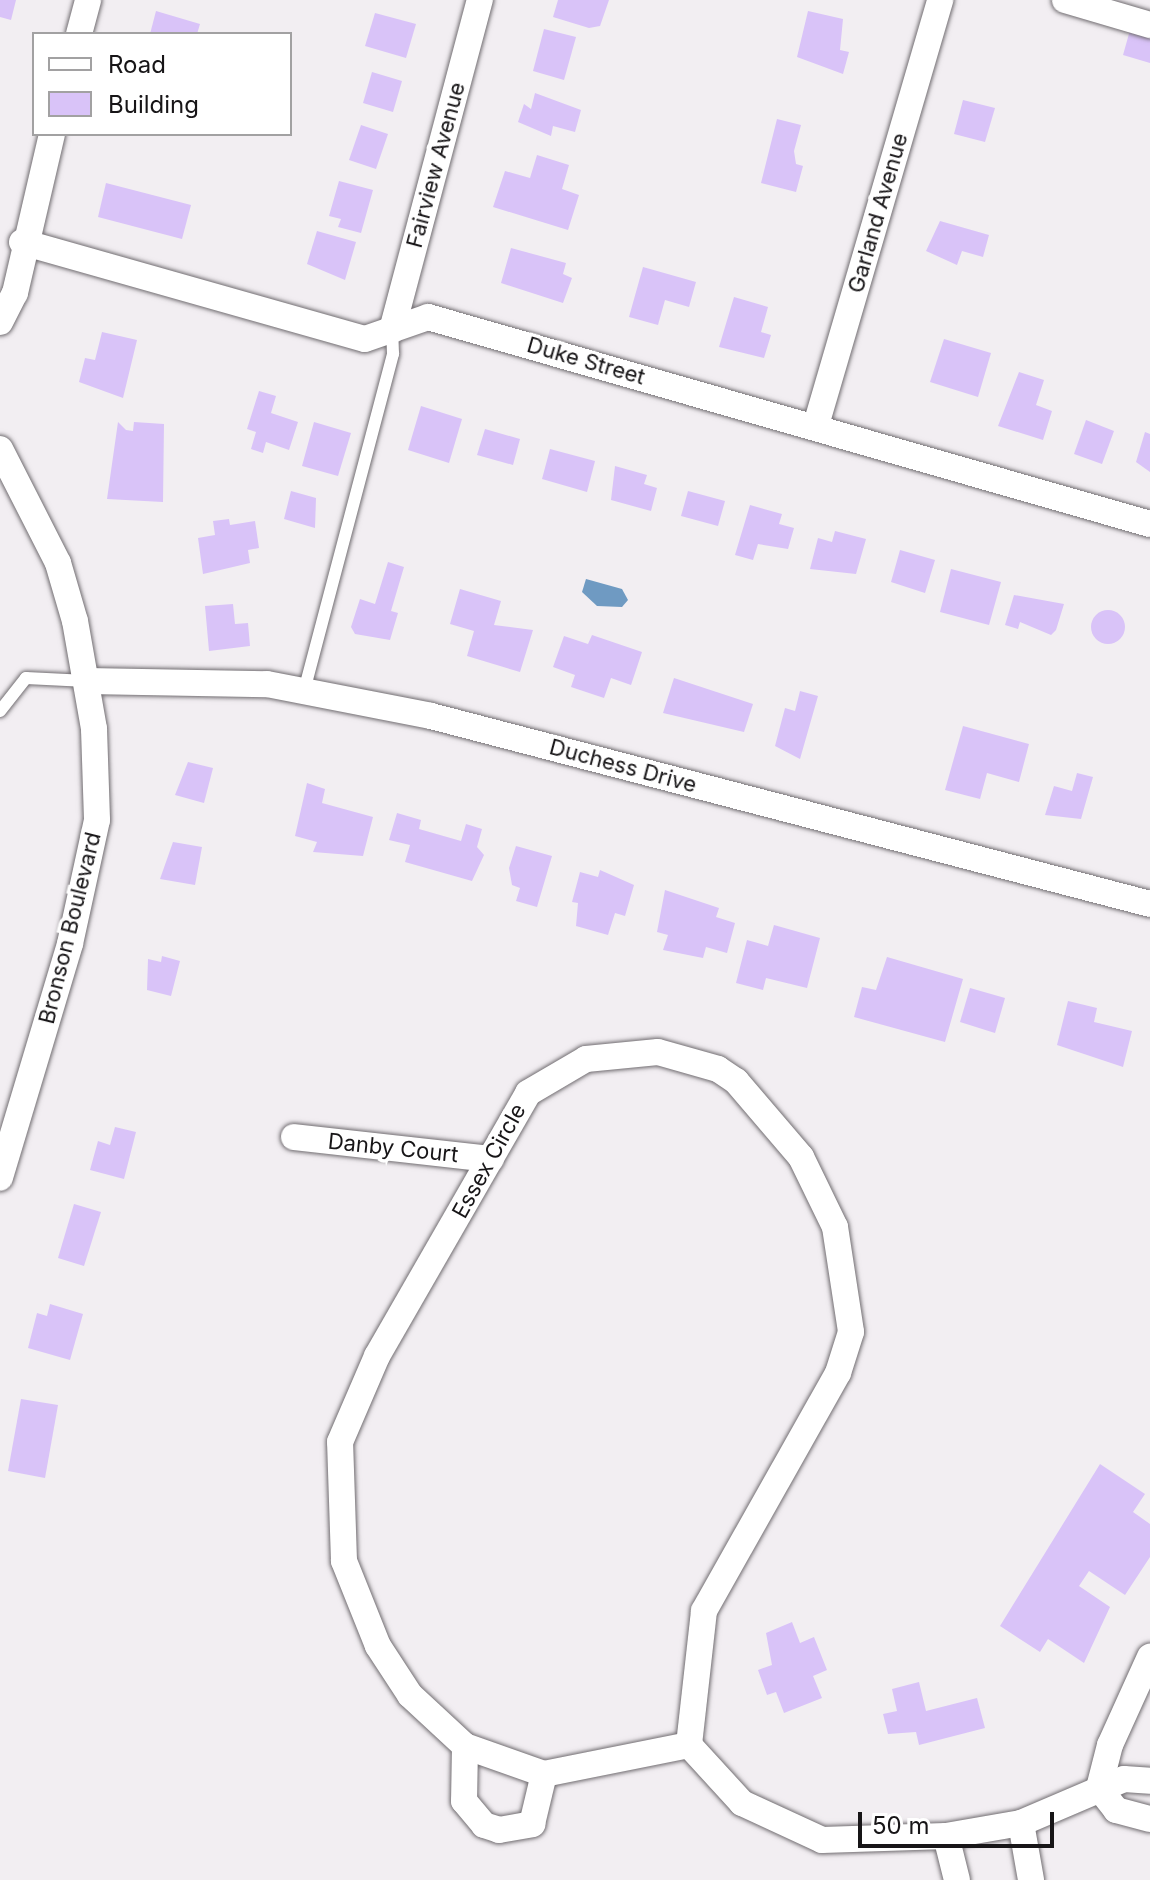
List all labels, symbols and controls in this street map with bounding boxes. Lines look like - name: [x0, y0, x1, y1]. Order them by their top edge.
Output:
- legend: [32, 32, 292, 136]
- text: Road: [108, 50, 166, 79]
- street label: Fairview Avenue: [401, 79, 471, 251]
- text: Building: [108, 90, 199, 119]
- street label: Garland Avenue: [843, 130, 913, 296]
- street label: Duke Street: [524, 332, 648, 390]
- street label: Duchess Drive: [547, 734, 699, 798]
- street label: Bronson Boulevard: [33, 829, 107, 1027]
- street label: Essex Circle: [447, 1099, 531, 1223]
- street label: Danby Court: [327, 1128, 459, 1168]
- scale bar: [862, 1796, 1058, 1846]
- text: 50 m: [872, 1811, 930, 1840]

